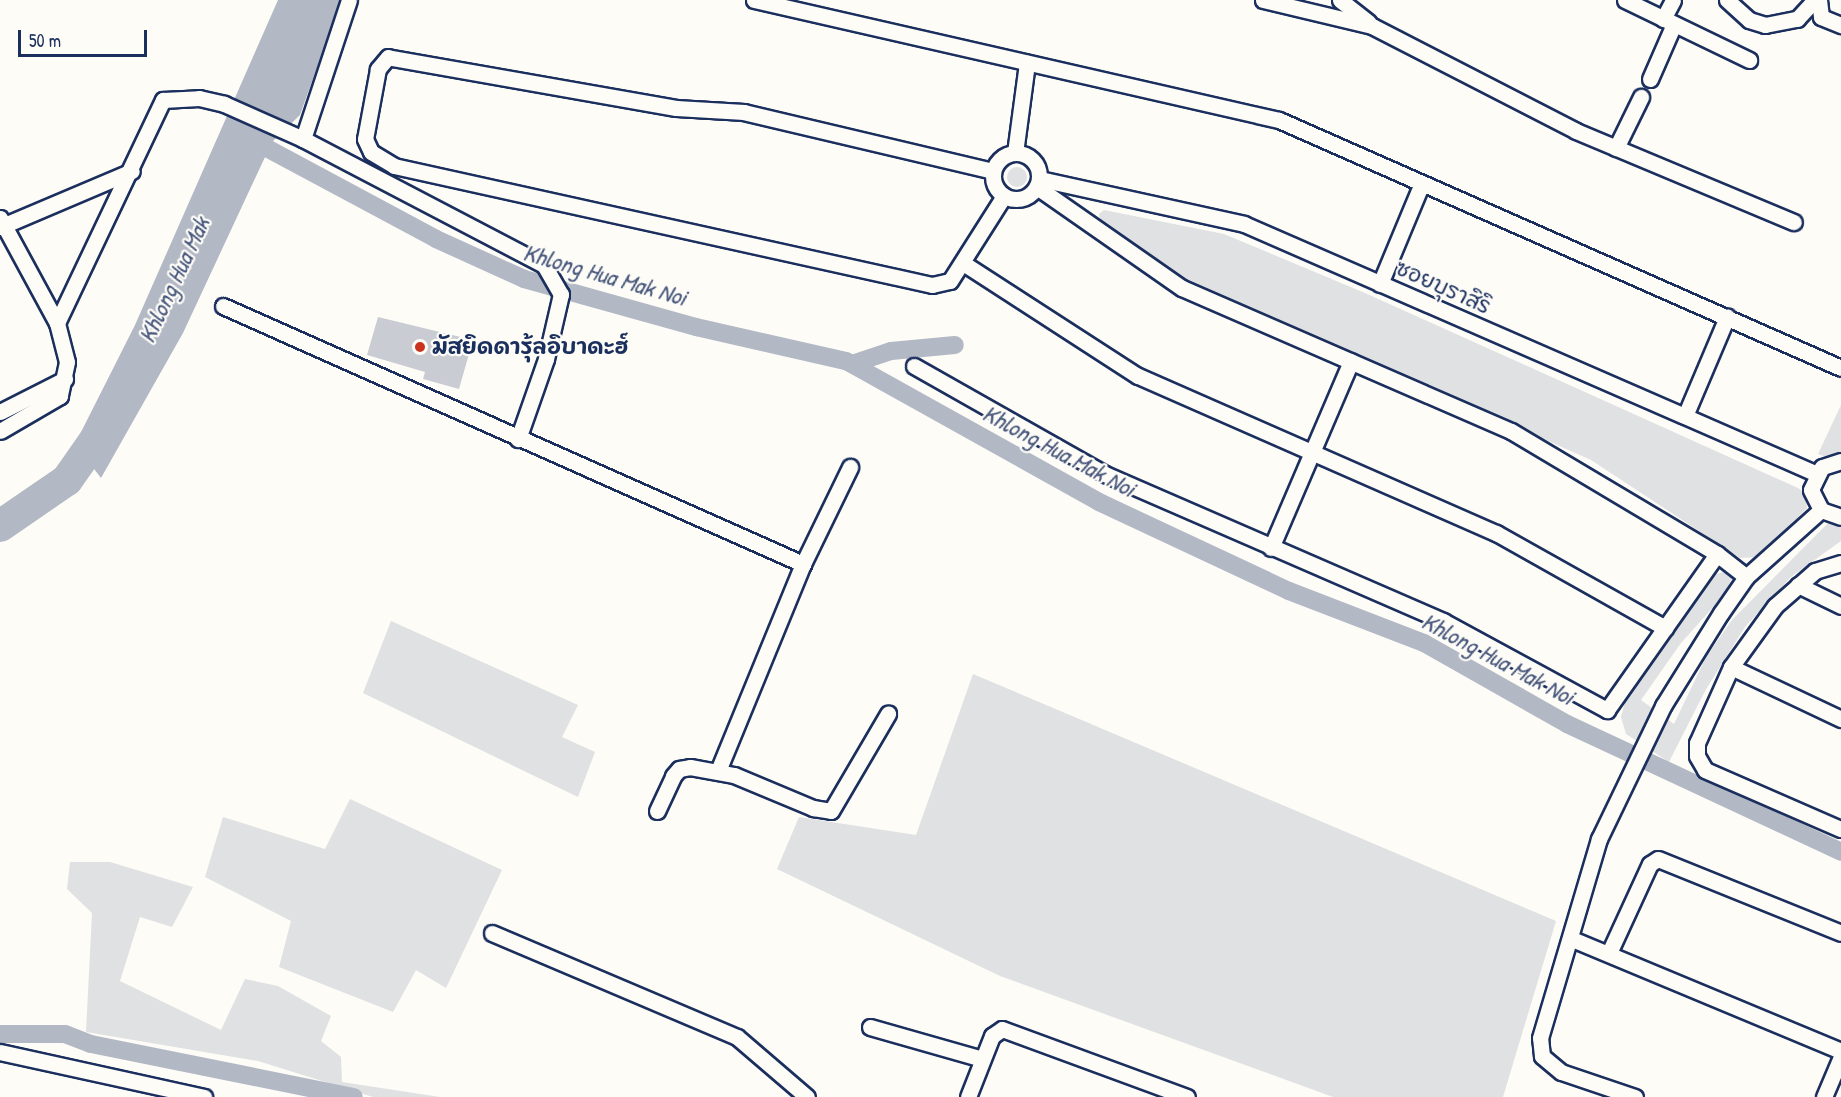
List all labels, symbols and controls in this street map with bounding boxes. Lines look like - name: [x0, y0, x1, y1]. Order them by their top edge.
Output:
- scale bar: [21, 18, 150, 56]
- text: 50 m: [29, 28, 61, 53]
- water label: Khlong Hua Mak: [132, 213, 216, 347]
- water label: Khlong Hua Mak Noi: [520, 238, 690, 312]
- street label: ซอยบุราสิริ: [1391, 254, 1495, 320]
- place label: มัสยิดดารุ้ลอิบาดะฮ์: [432, 334, 628, 360]
- marker: มัสยิดดารุ้ลอิบาดะฮ์: [413, 340, 427, 354]
- water label: Khlong Hua Mak Noi: [978, 399, 1140, 503]
- water label: Khlong Hua Mak Noi: [1417, 607, 1579, 711]

